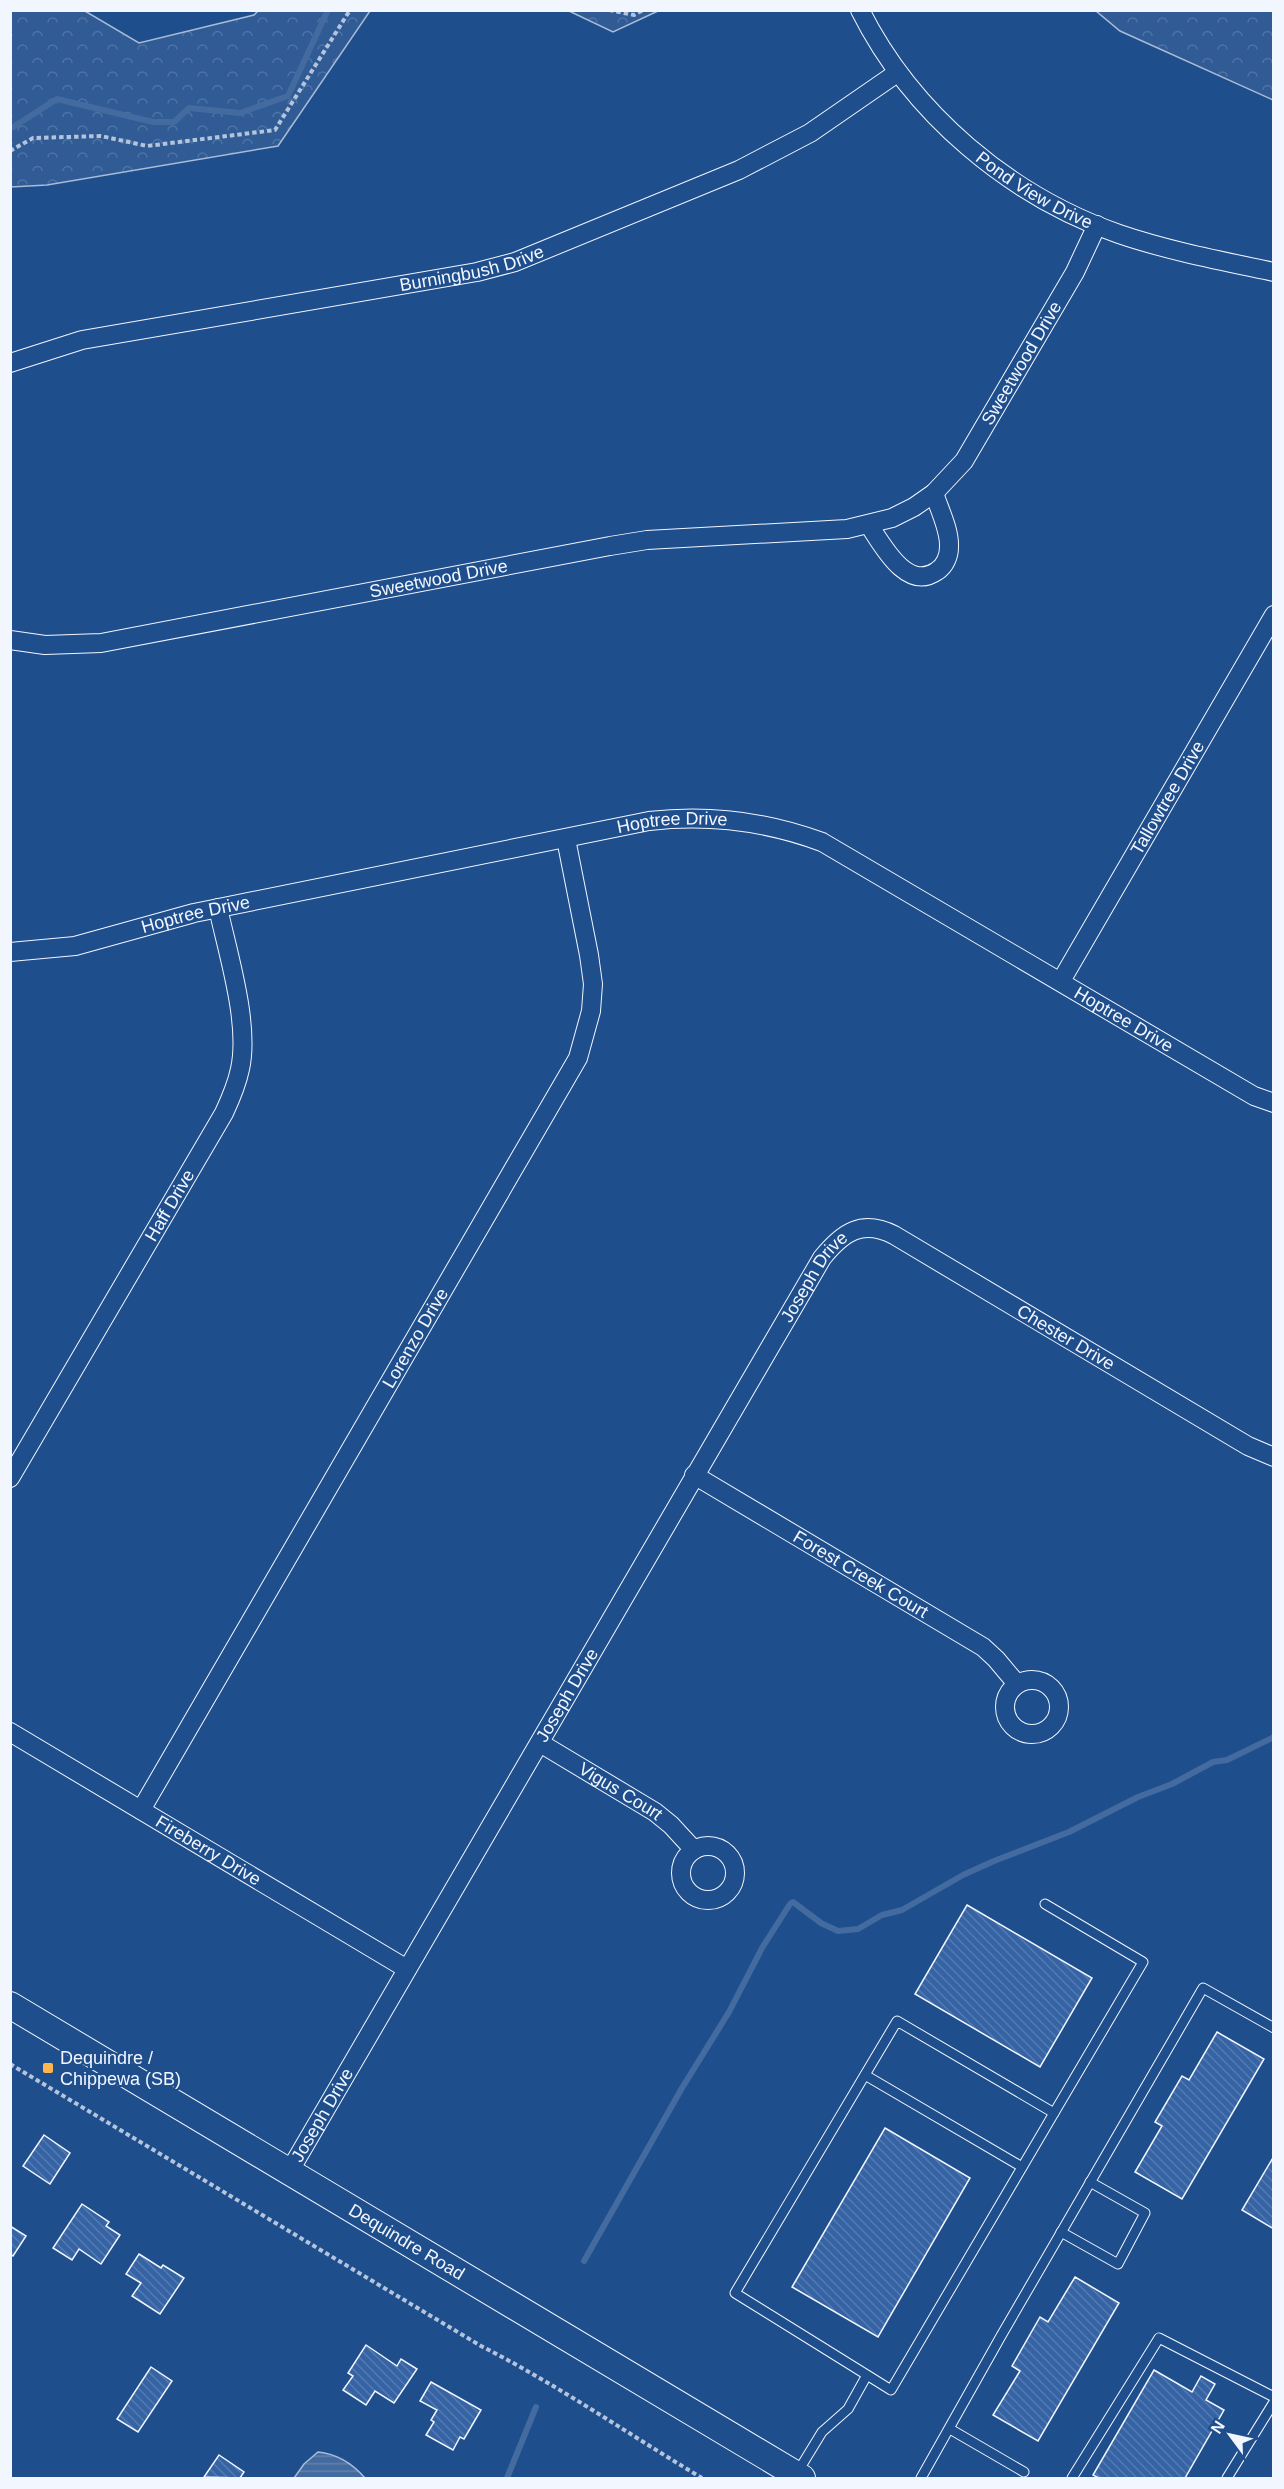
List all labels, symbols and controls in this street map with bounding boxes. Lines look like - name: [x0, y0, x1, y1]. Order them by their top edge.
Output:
- street label: Pond View Drive: [972, 147, 1096, 233]
- street label: Burningbush Drive: [398, 241, 547, 295]
- street label: Sweetwood Drive: [977, 298, 1066, 429]
- street label: Sweetwood Drive: [368, 556, 509, 602]
- street label: Tallowtree Drive: [1127, 737, 1208, 858]
- street label: Hoptree Drive: [615, 808, 728, 837]
- street label: Hoptree Drive: [139, 892, 252, 937]
- street label: Hoptree Drive: [1071, 983, 1177, 1056]
- street label: Haff Drive: [141, 1166, 199, 1245]
- street label: Joseph Drive: [777, 1227, 851, 1326]
- street label: Lorenzo Drive: [379, 1284, 452, 1391]
- street label: Chester Drive: [1013, 1301, 1118, 1374]
- street label: Forest Creek Court: [790, 1526, 932, 1622]
- street label: Joseph Drive: [532, 1645, 602, 1746]
- street label: Vigus Court: [575, 1759, 667, 1824]
- street label: Fireberry Drive: [152, 1811, 265, 1890]
- place label: Dequindre / Chippewa (SB): [60, 2048, 181, 2089]
- marker: Dequindre / Chippewa (SB): [41, 2061, 55, 2075]
- street label: Joseph Drive: [287, 2065, 357, 2165]
- street label: Dequindre Road: [345, 2200, 468, 2284]
- north arrow: [1200, 2405, 1260, 2465]
- text: N: [1208, 2418, 1228, 2437]

